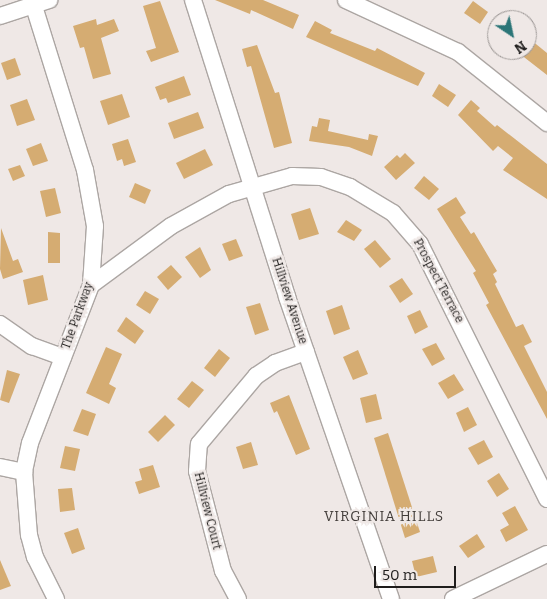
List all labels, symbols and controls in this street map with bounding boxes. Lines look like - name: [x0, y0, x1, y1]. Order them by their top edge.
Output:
- north arrow: [487, 10, 537, 60]
- text: N: [511, 37, 529, 57]
- street label: Prospect Terrace: [410, 236, 466, 326]
- street label: Hillview Avenue: [268, 256, 310, 346]
- street label: The Parkway: [59, 280, 97, 352]
- street label: Hillview Court: [190, 471, 224, 551]
- district label: VIRGINIA HILLS: [322, 509, 446, 525]
- scale bar: [377, 556, 460, 588]
- text: 50 m: [382, 566, 417, 584]

